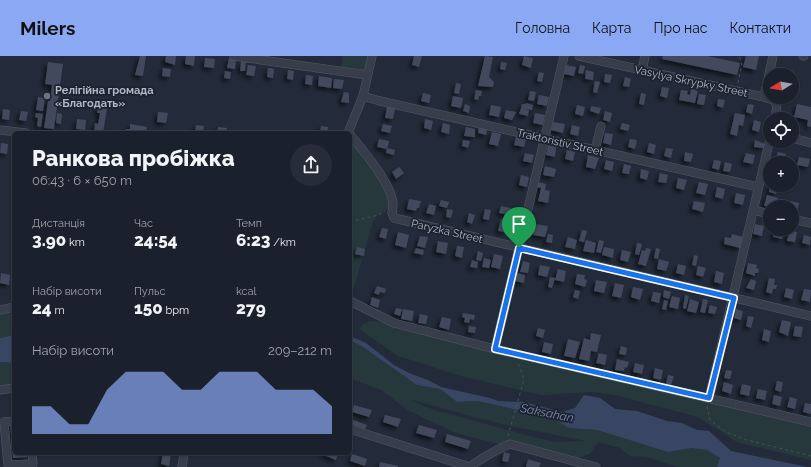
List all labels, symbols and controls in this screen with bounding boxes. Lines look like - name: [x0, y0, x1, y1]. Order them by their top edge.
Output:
- text: Milers: [20, 17, 75, 39]
- text: Головна: [515, 20, 570, 36]
- text: Карта: [592, 20, 632, 36]
- text: Про нас: [654, 20, 708, 36]
- text: Контакти: [730, 20, 791, 36]
- street label: Vasylya Skrypky Street: [633, 63, 749, 100]
- north arrow: [763, 68, 799, 104]
- map controls: [763, 68, 799, 236]
- place label: Релігійна громада «Благодать»: [55, 84, 154, 110]
- marker: Релігійна громада «Благодать»: [42, 91, 52, 101]
- button: locate: [763, 112, 799, 148]
- street label: Traktoristiv Street: [516, 126, 605, 159]
- button: share: [290, 144, 332, 186]
- text: Ранкова пробіжка: [32, 145, 235, 171]
- button: +: [763, 156, 799, 192]
- text: 06:43 · 6 × 650 m: [32, 173, 132, 188]
- button: −: [763, 200, 799, 236]
- pin: [502, 207, 536, 248]
- icon: arrive: [508, 213, 530, 235]
- text: Дистанція: [32, 217, 85, 230]
- text: Час: [134, 217, 153, 230]
- text: Темп: [236, 217, 262, 230]
- street label: Paryzka Street: [410, 217, 484, 246]
- text: 3.90: [32, 230, 66, 250]
- text: 24:54: [134, 230, 178, 250]
- text: 6:23: [236, 230, 271, 250]
- text: km: [66, 236, 85, 249]
- text: /km: [271, 236, 296, 249]
- text: Набір висоти: [32, 285, 101, 298]
- text: Пульс: [134, 285, 165, 298]
- text: kcal: [236, 285, 257, 298]
- text: 24: [32, 298, 52, 318]
- text: 150: [134, 298, 163, 318]
- text: 279: [236, 298, 266, 318]
- text: m: [52, 304, 65, 317]
- text: bpm: [163, 304, 189, 317]
- text: Набір висоти: [32, 343, 114, 358]
- text: 209–212 m: [268, 343, 332, 358]
- water label: Saksahan: [518, 401, 575, 425]

